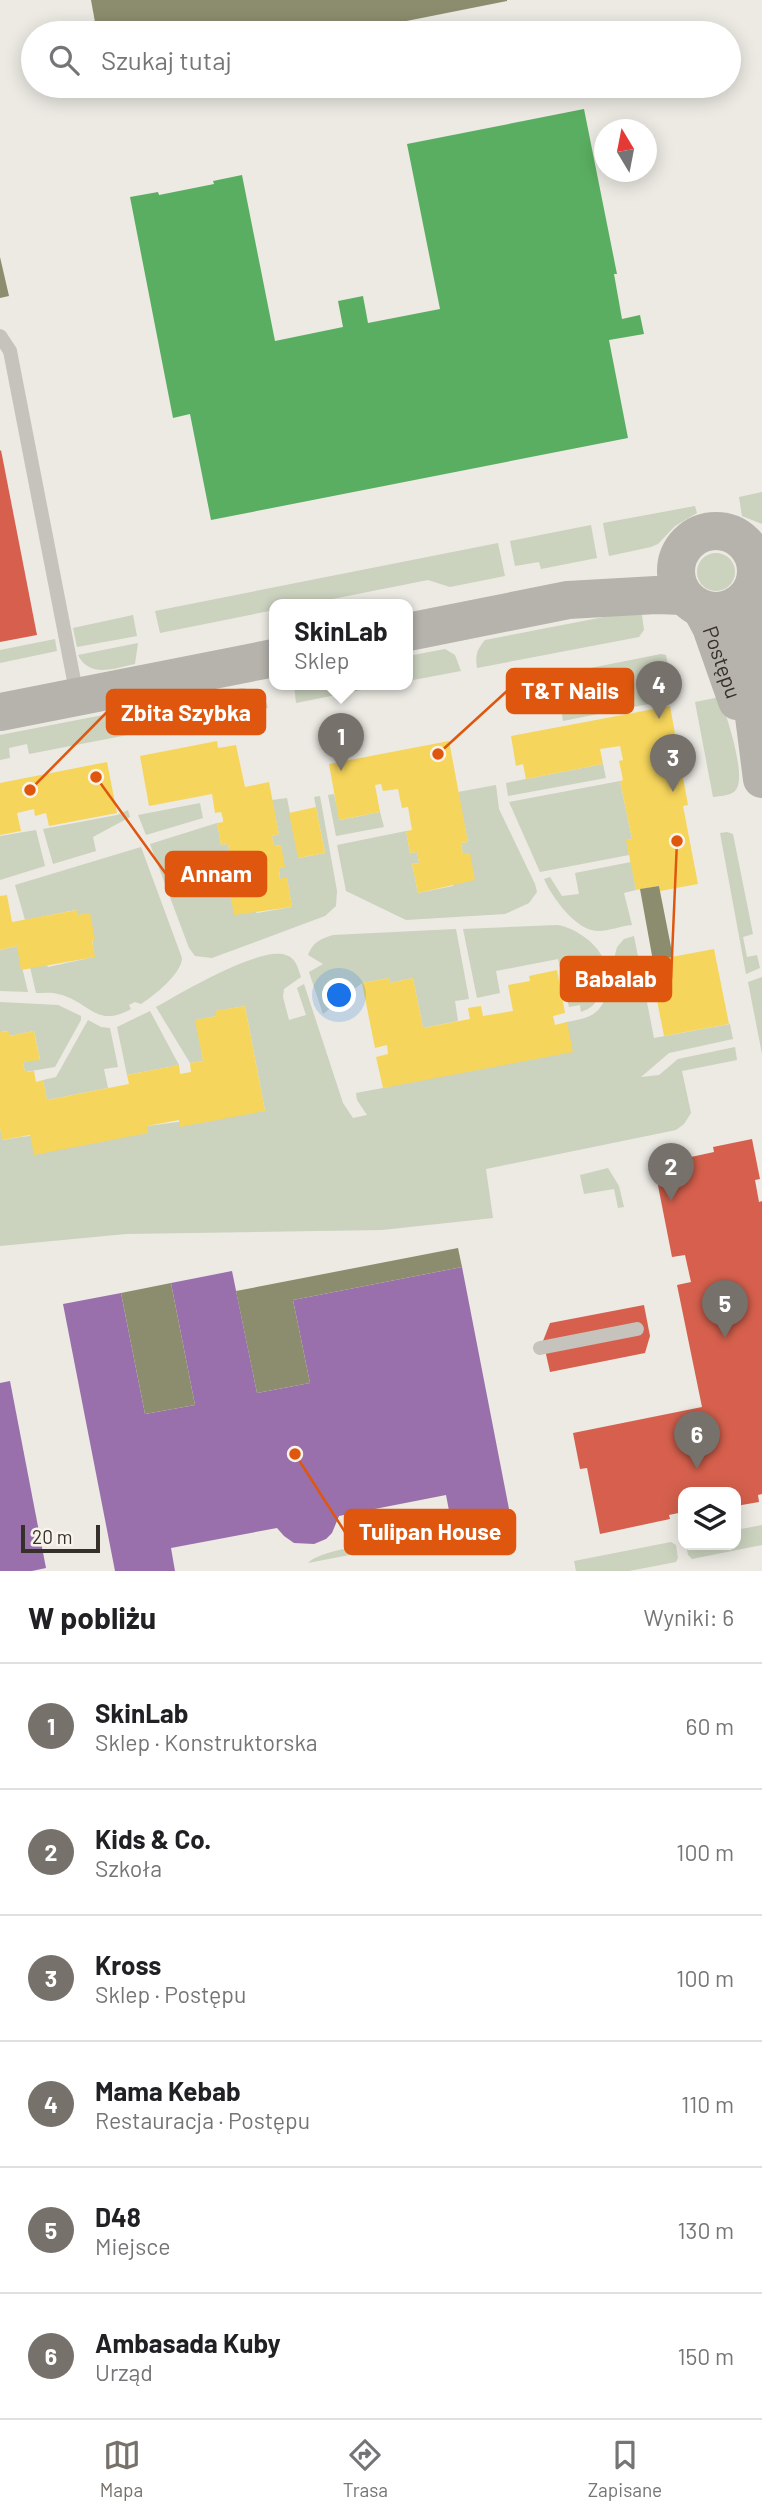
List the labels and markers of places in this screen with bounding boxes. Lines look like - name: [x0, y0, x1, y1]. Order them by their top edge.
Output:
- pin: 4: [636, 661, 682, 719]
- callout: T&T Nails: [507, 669, 633, 713]
- callout: Zbita Szybka: [107, 690, 265, 734]
- pin: 1: [318, 713, 364, 771]
- pin: 3: [650, 734, 696, 792]
- callout: Annam: [166, 852, 266, 896]
- callout: Babalab: [561, 957, 671, 1001]
- pin: 2: [648, 1143, 694, 1201]
- pin: 5: [702, 1280, 748, 1338]
- pin: 6: [674, 1411, 720, 1469]
- callout: Tulipan House: [345, 1510, 515, 1554]

